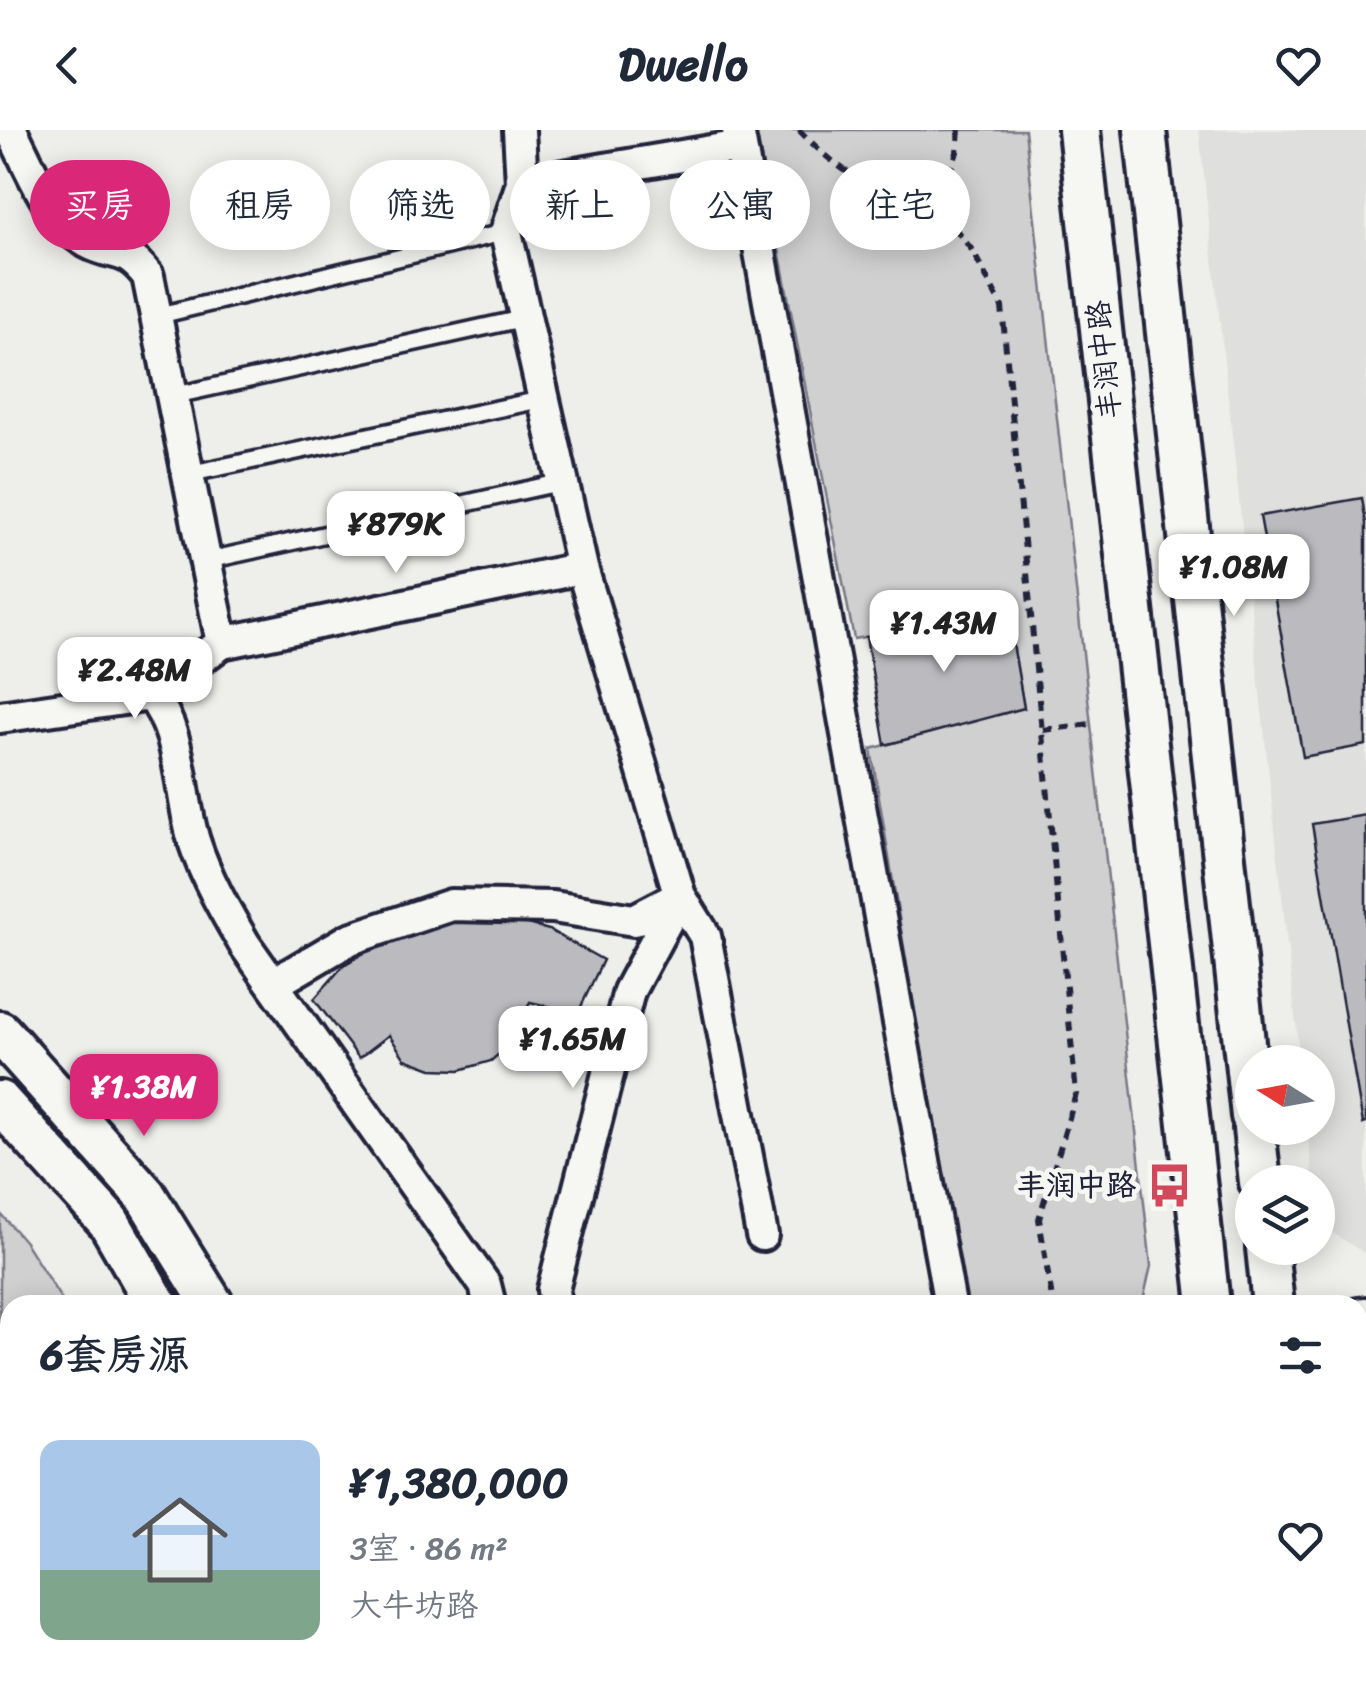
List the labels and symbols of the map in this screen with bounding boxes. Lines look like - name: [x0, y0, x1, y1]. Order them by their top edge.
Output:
- street label: 丰润中路: [1071, 298, 1137, 422]
- pin: ¥879K: [326, 491, 466, 576]
- pin: ¥1.08M: [1153, 534, 1315, 619]
- pin: ¥1.43M: [863, 590, 1025, 675]
- pin: ¥2.48M: [54, 637, 216, 722]
- pin: ¥1.65M: [492, 1006, 654, 1091]
- north arrow: [1235, 1045, 1335, 1145]
- pin: ¥1.38M: [63, 1054, 225, 1139]
- place label: 丰润中路: [1016, 1158, 1136, 1212]
- bus stop icon: 丰润中路: [1145, 1161, 1193, 1209]

